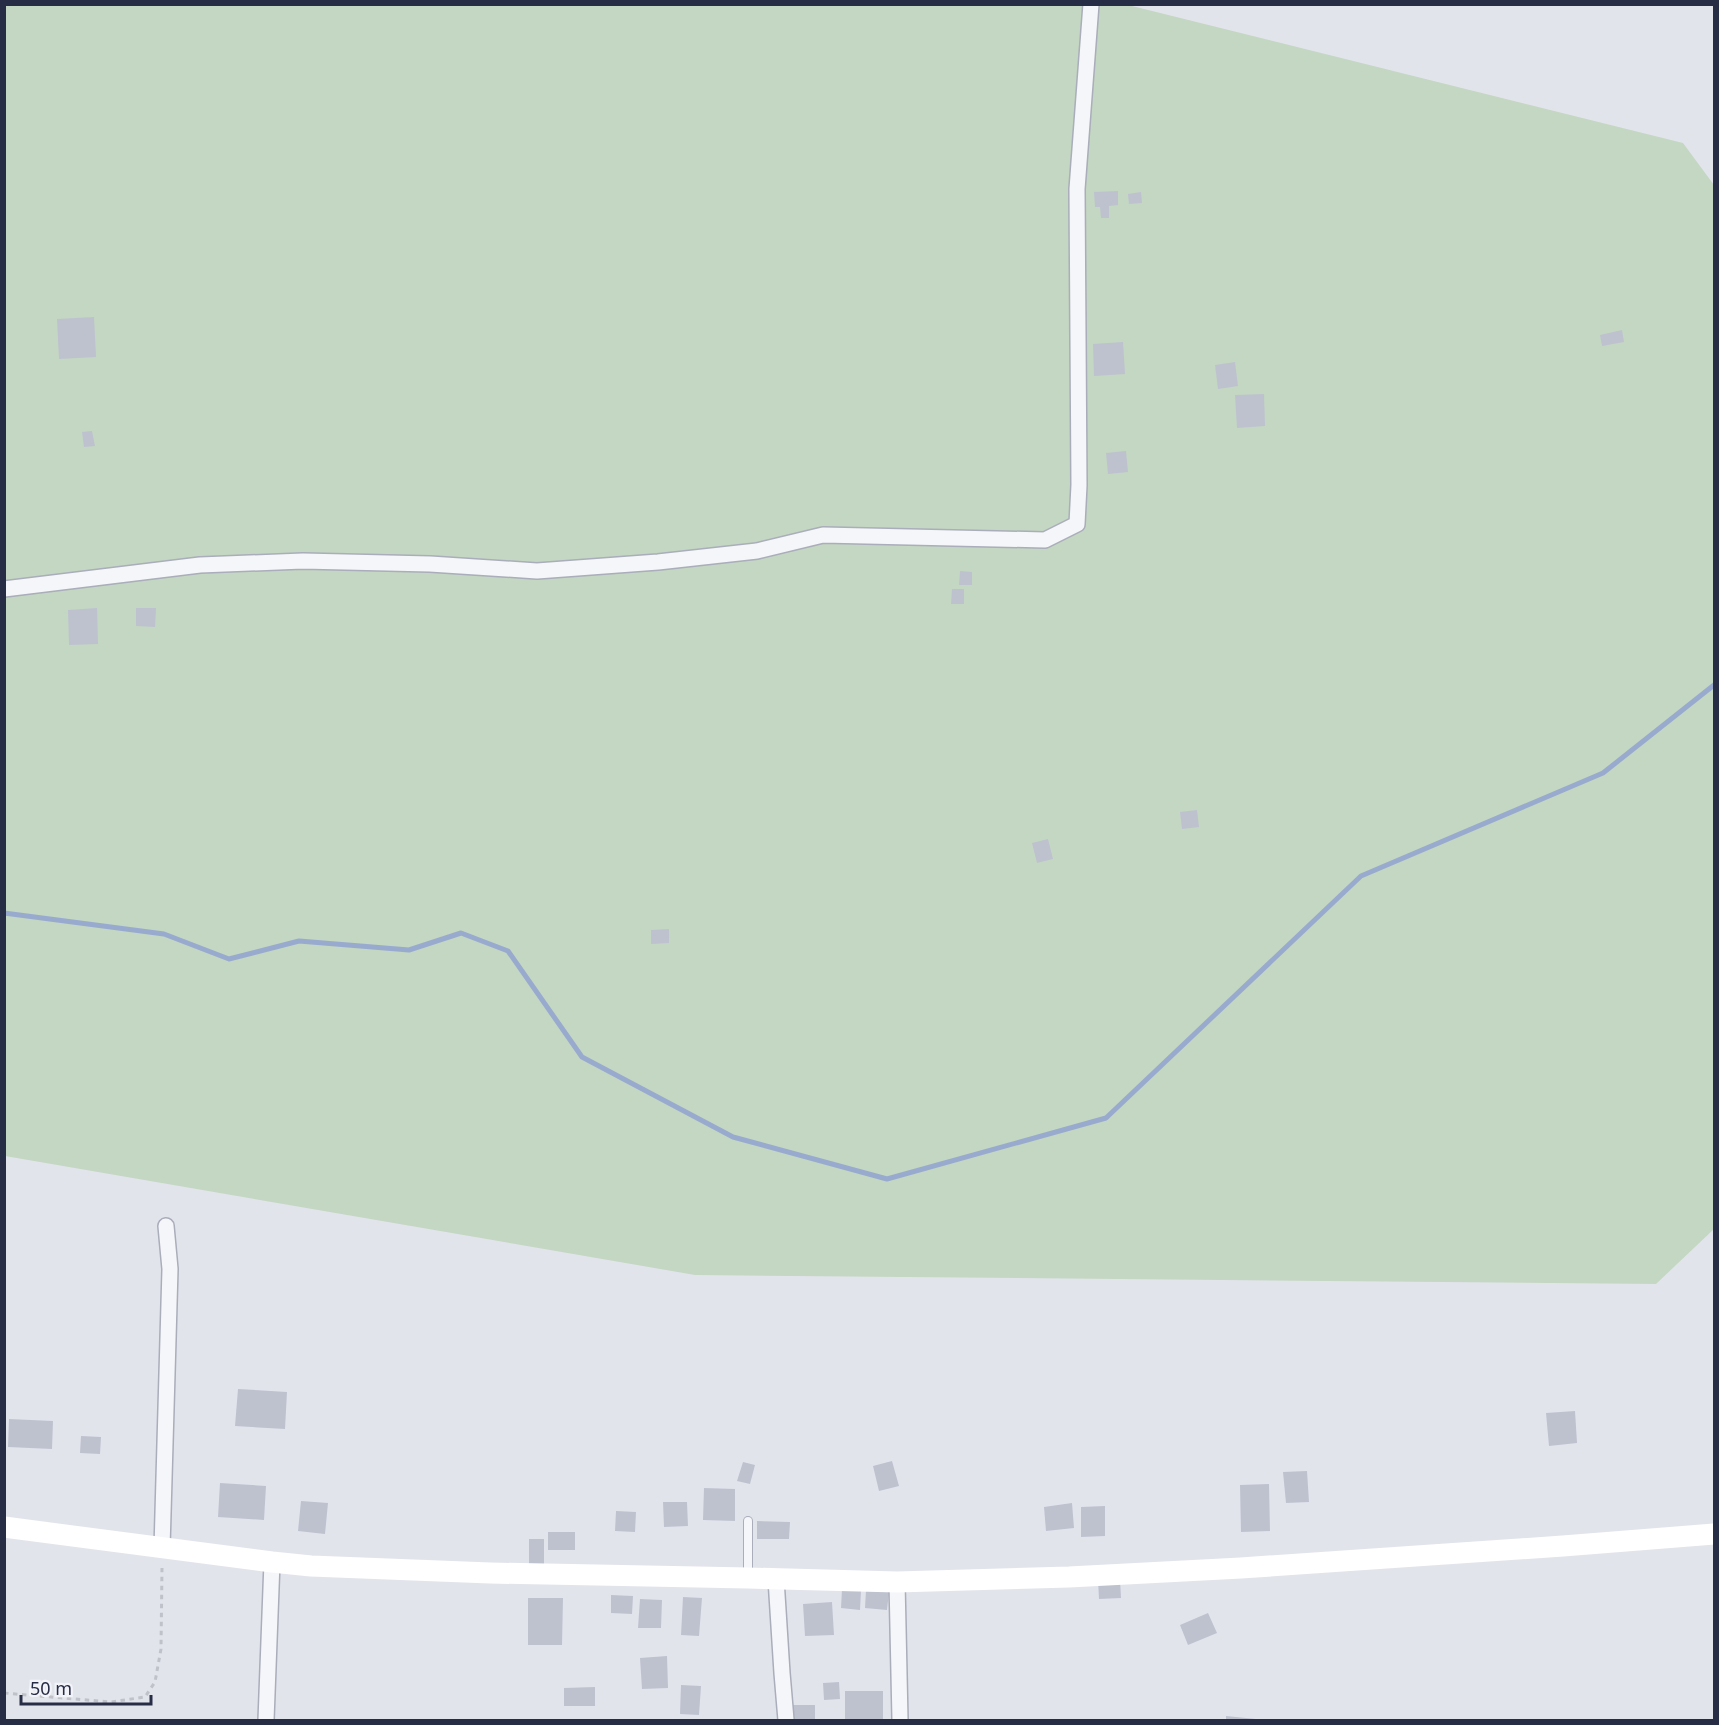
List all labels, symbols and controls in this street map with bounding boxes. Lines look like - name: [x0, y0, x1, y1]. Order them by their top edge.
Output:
- scale bar: [21, 1668, 152, 1706]
- text: 50 m: [30, 1676, 72, 1700]

